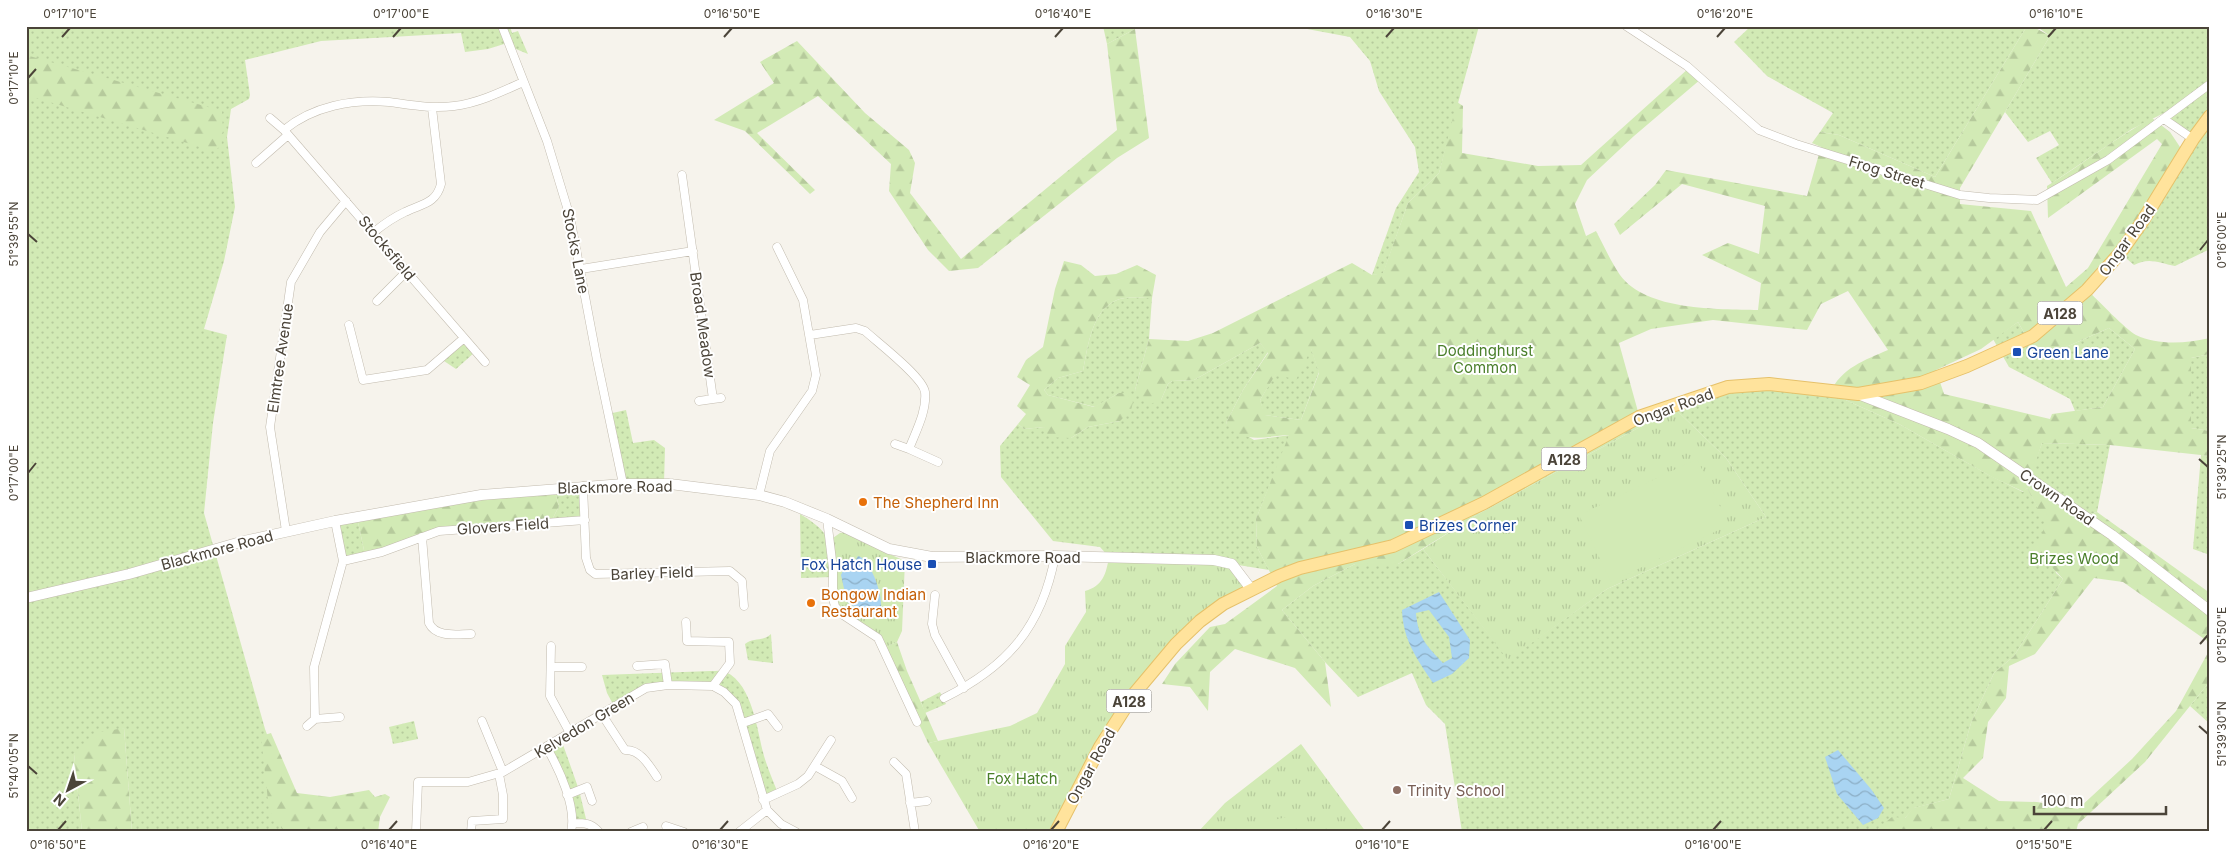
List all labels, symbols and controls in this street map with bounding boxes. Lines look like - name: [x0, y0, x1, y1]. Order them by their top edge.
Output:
- text: 0°17'10"E: [43, 6, 97, 21]
- text: 0°17'00"E: [373, 6, 429, 21]
- text: 0°16'50"E: [704, 6, 760, 21]
- text: 0°16'40"E: [1035, 6, 1091, 21]
- text: 0°16'30"E: [1366, 6, 1422, 21]
- text: 0°16'20"E: [1697, 6, 1753, 21]
- text: 0°16'10"E: [2029, 6, 2083, 21]
- text: 0°17'10"E: [6, 51, 21, 105]
- street label: Frog Street: [1847, 151, 1927, 193]
- street label: Ongar Road: [2095, 200, 2159, 280]
- text: 51°39'55"N: [6, 201, 21, 267]
- street label: Stocks Lane: [558, 207, 594, 295]
- street label: Stocksfield: [354, 212, 420, 284]
- text: 0°16'00"E: [2214, 212, 2229, 268]
- street label: Broad Meadow: [686, 271, 720, 379]
- street label: Elmtree Avenue: [263, 302, 297, 414]
- road number: A128: [2038, 302, 2082, 324]
- park label: Doddinghurst Common: [1437, 341, 1533, 377]
- place label: Green Lane: [2027, 343, 2109, 362]
- marker: Green Lane: [2011, 346, 2023, 358]
- street label: Ongar Road: [1630, 384, 1716, 430]
- text: 51°39'25"N: [2214, 434, 2229, 500]
- text: 0°17'00"E: [6, 445, 21, 501]
- road number: A128: [1542, 448, 1586, 470]
- street label: Crown Road: [2016, 464, 2098, 530]
- street label: Blackmore Road: [557, 476, 673, 498]
- place label: The Shepherd Inn: [873, 493, 999, 512]
- marker: The Shepherd Inn: [857, 496, 869, 508]
- street label: Glovers Field: [456, 513, 550, 539]
- place label: Brizes Corner: [1419, 516, 1517, 535]
- marker: Brizes Corner: [1403, 519, 1415, 531]
- street label: Blackmore Road: [159, 526, 275, 574]
- street label: Blackmore Road: [965, 548, 1081, 567]
- park label: Brizes Wood: [2029, 549, 2119, 568]
- place label: Fox Hatch House: [801, 555, 922, 574]
- marker: Fox Hatch House: [926, 558, 938, 570]
- street label: Barley Field: [610, 562, 694, 584]
- place label: Bongow Indian Restaurant: [821, 585, 926, 621]
- marker: Bongow Indian Restaurant: [805, 597, 817, 609]
- text: 0°15'50"E: [2214, 607, 2229, 663]
- street label: Kelvedon Green: [531, 688, 637, 762]
- road number: A128: [1106, 689, 1152, 712]
- text: 51°39'30"N: [2214, 701, 2229, 767]
- street label: Ongar Road: [1062, 725, 1120, 807]
- text: 51°40'05"N: [6, 733, 21, 799]
- north arrow: [42, 766, 92, 816]
- park label: Fox Hatch: [986, 769, 1058, 788]
- place label: Trinity School: [1407, 781, 1504, 800]
- scale bar: [2034, 783, 2166, 815]
- marker: Trinity School: [1391, 784, 1403, 796]
- text: N: [50, 790, 69, 810]
- text: 100 m: [2041, 791, 2083, 810]
- text: 0°16'50"E: [30, 837, 86, 852]
- text: 0°16'40"E: [361, 837, 417, 852]
- text: 0°16'30"E: [692, 837, 748, 852]
- text: 0°16'20"E: [1023, 837, 1079, 852]
- text: 0°16'10"E: [1355, 837, 1409, 852]
- text: 0°16'00"E: [1685, 837, 1741, 852]
- text: 0°15'50"E: [2016, 837, 2072, 852]

